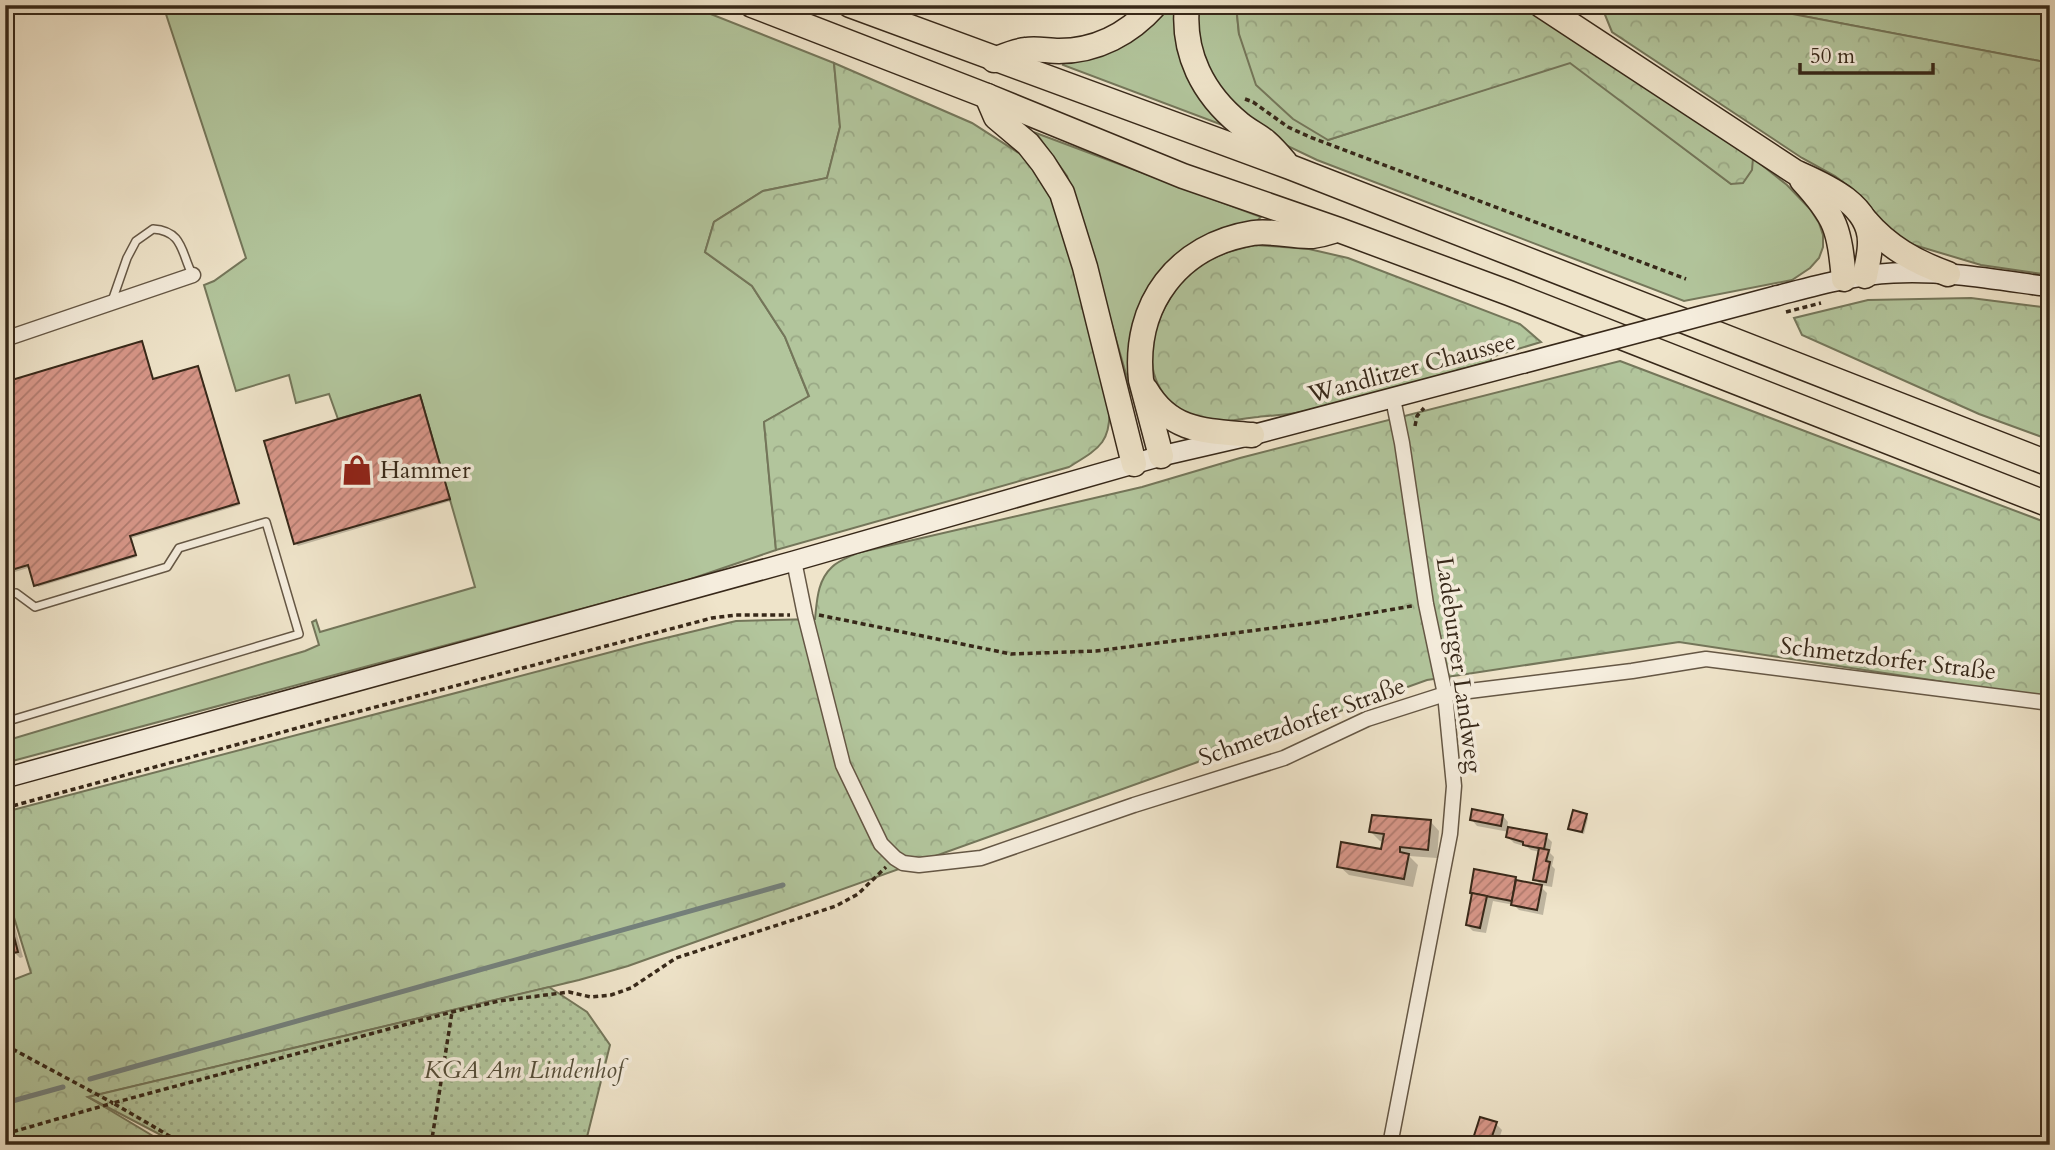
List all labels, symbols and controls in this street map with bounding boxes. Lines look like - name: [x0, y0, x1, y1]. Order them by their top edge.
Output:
- scale bar: [1800, 32, 1932, 76]
- text: 50 m: [1810, 42, 1855, 71]
- street label: Wandlitzer Chaussee: [1304, 324, 1519, 412]
- shop icon: Hammer: [340, 453, 374, 487]
- place label: Hammer: [380, 454, 471, 487]
- street label: Ladeburger Landweg: [1428, 555, 1491, 776]
- street label: Schmetzdorfer Straße: [1778, 629, 1998, 689]
- street label: Schmetzdorfer Straße: [1194, 669, 1410, 775]
- park label: KGA Am Lindenhof: [424, 1054, 629, 1087]

